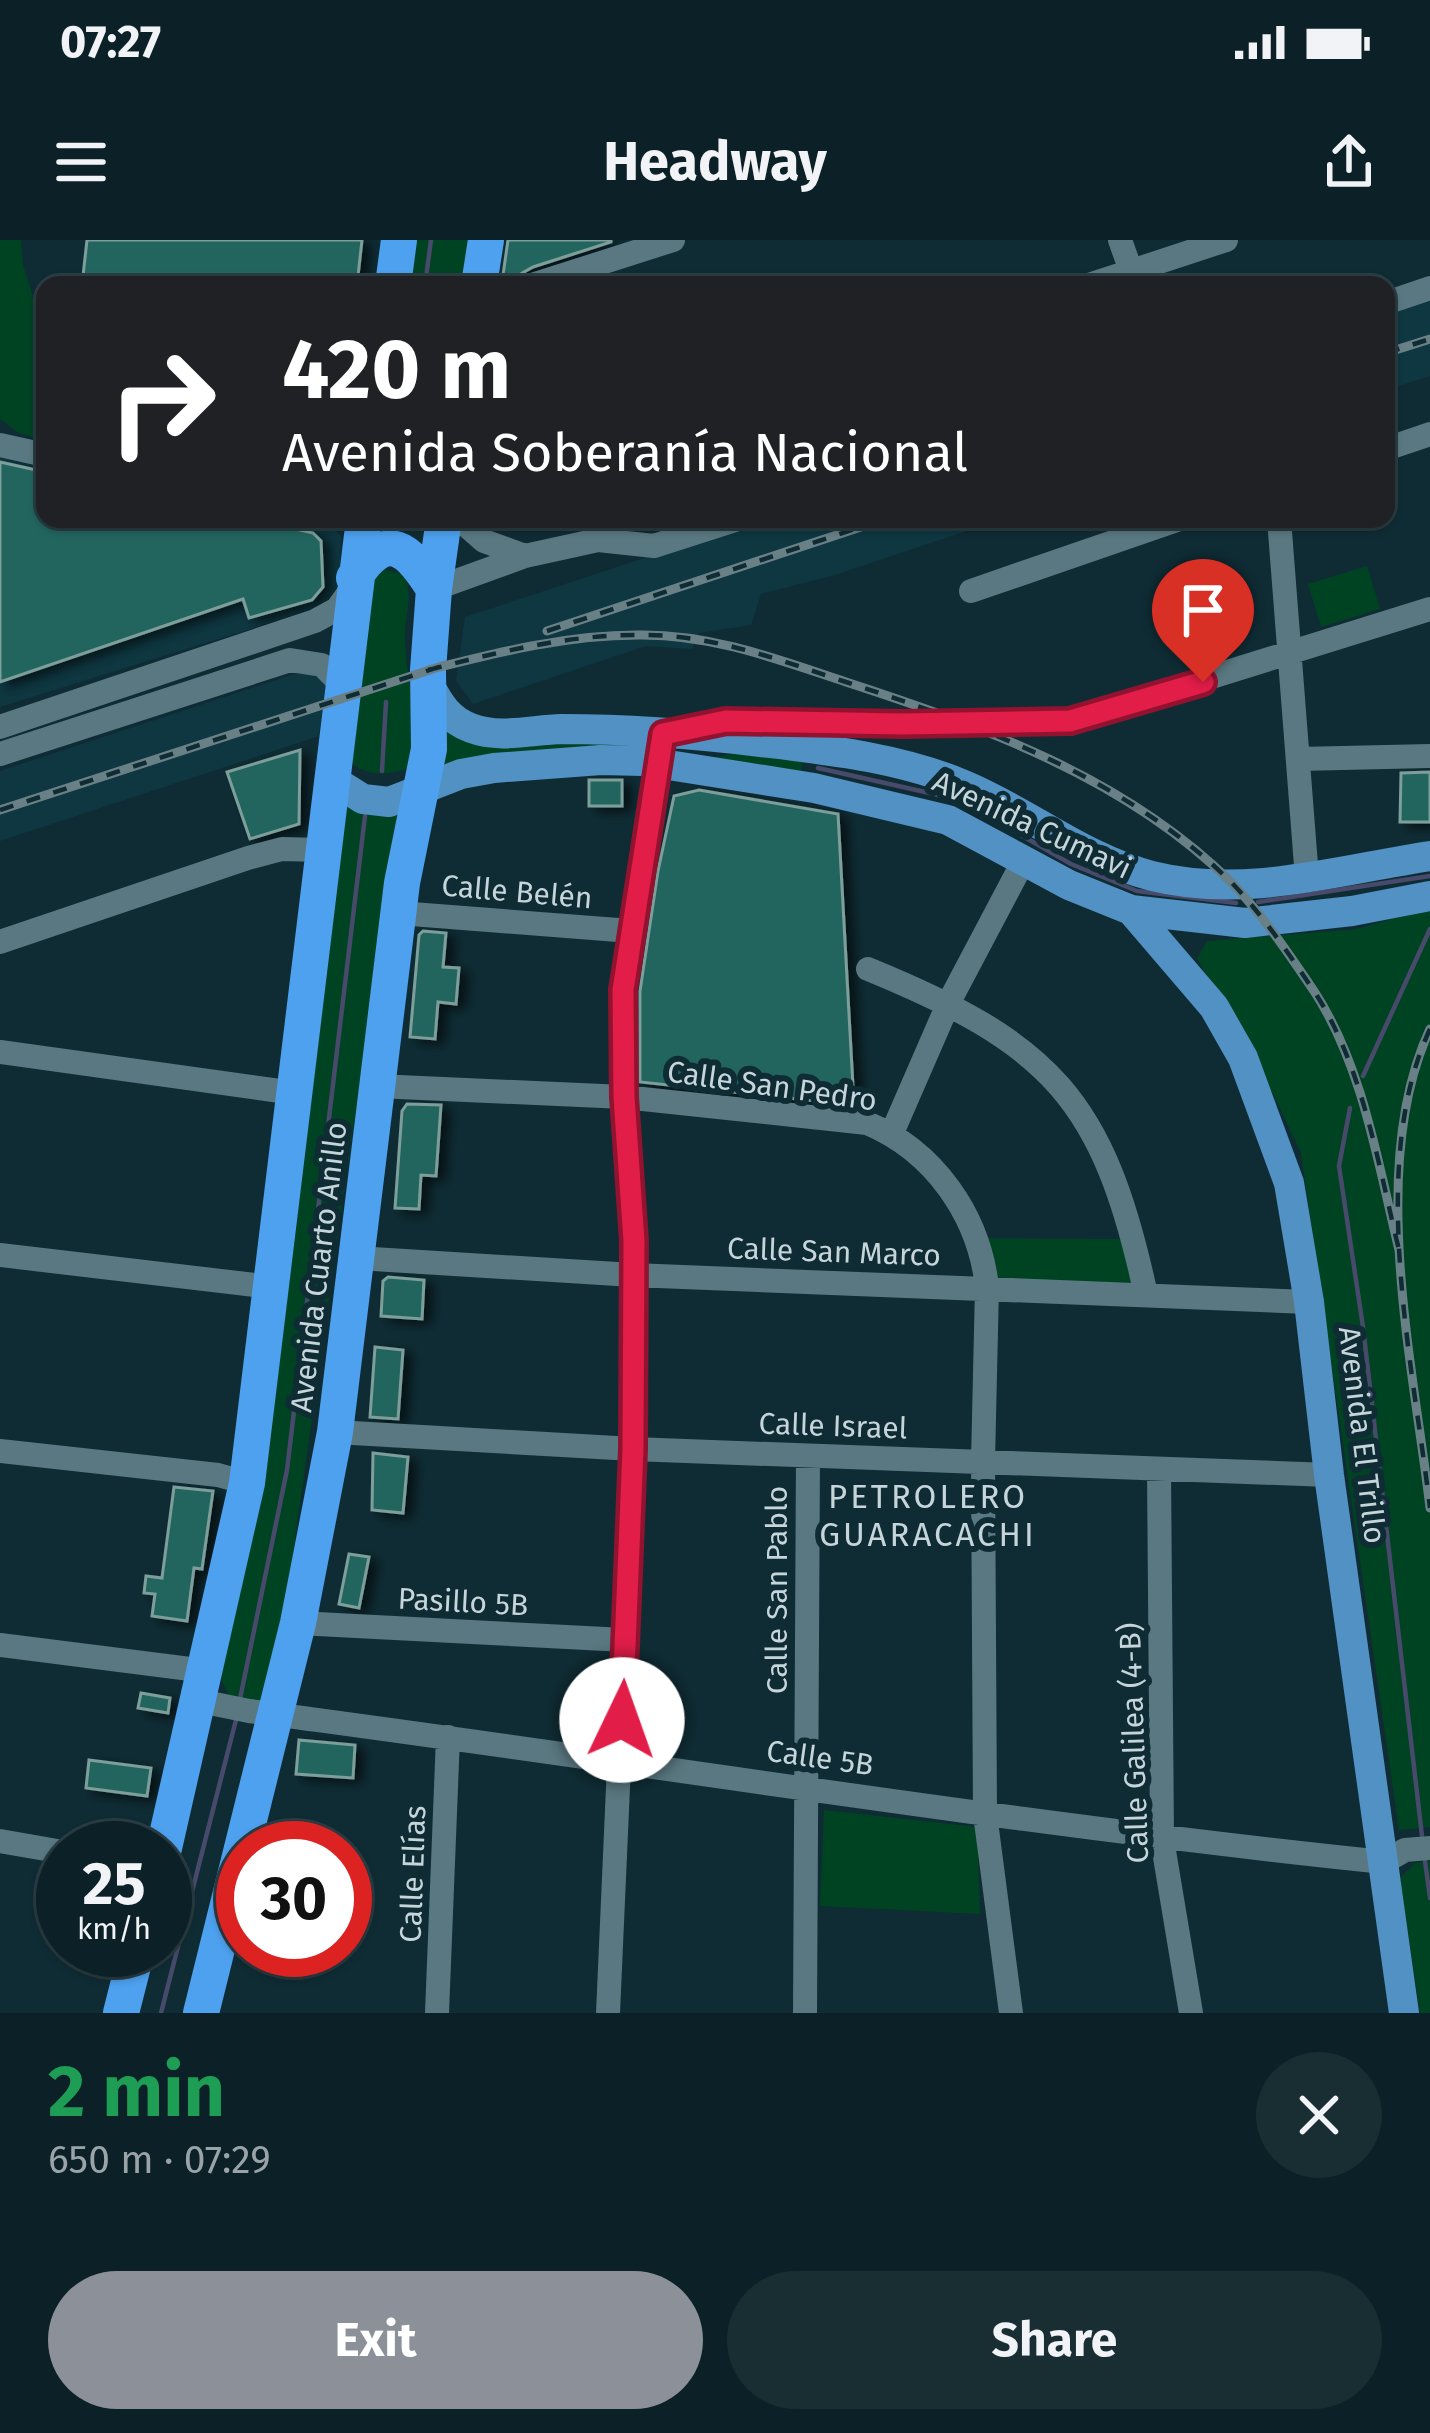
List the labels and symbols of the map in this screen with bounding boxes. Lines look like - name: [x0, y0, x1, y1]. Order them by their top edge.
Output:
- pin: [1152, 559, 1254, 682]
- street label: Avenida Cumavi: [927, 763, 1137, 887]
- street label: Calle Belén: [440, 867, 594, 917]
- street label: Calle San Pedro: [665, 1053, 879, 1119]
- street label: Avenida Cuarto Anillo: [283, 1120, 355, 1414]
- street label: Calle San Marco: [726, 1230, 942, 1274]
- street label: Avenida El Trillo: [1331, 1324, 1393, 1546]
- street label: Calle Israel: [758, 1405, 908, 1447]
- district label: PETROLERO GUARACACHI: [819, 1477, 1037, 1555]
- street label: Calle San Pablo: [759, 1486, 795, 1694]
- street label: Pasillo 5B: [397, 1581, 529, 1623]
- street label: Calle Galilea (4-B): [1112, 1622, 1156, 1864]
- position arrow: [559, 1657, 685, 1783]
- street label: Calle 5B: [764, 1733, 876, 1783]
- street label: Calle Elías: [393, 1805, 433, 1943]
- speed limit sign: 30: [216, 1821, 372, 1977]

